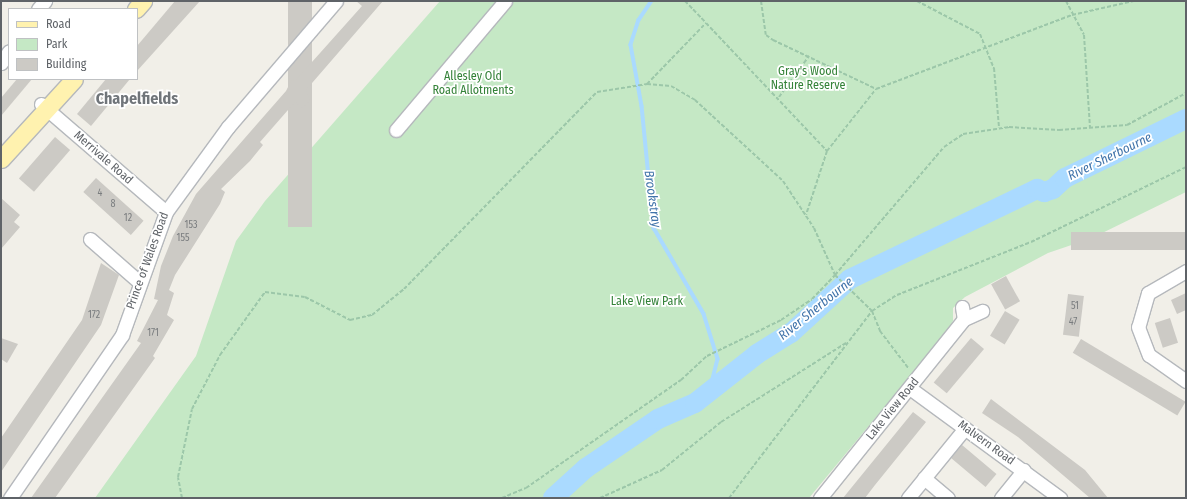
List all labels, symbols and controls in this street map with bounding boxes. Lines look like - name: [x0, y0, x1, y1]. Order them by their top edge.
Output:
- legend: [8, 8, 138, 80]
- text: Road: [46, 17, 71, 31]
- text: Park: [46, 37, 67, 51]
- text: Building: [46, 57, 86, 71]
- park label: Gray's Wood Nature Reserve: [771, 65, 845, 93]
- park label: Allesley Old Road Allotments: [432, 70, 514, 98]
- district label: Chapelfields: [96, 89, 178, 109]
- street label: Merrivale Road: [71, 128, 135, 188]
- water label: River Sherbourne: [1066, 130, 1154, 184]
- water label: Brookstray: [640, 169, 664, 229]
- house number: 4: [98, 188, 102, 200]
- house number: 8: [111, 199, 115, 211]
- street label: Prince of Wales Road: [124, 210, 172, 312]
- house number: 12: [124, 213, 132, 225]
- house number: 153: [185, 220, 197, 232]
- house number: 155: [176, 233, 190, 245]
- water label: River Sherbourne: [776, 274, 856, 344]
- park label: Lake View Park: [611, 295, 683, 309]
- house number: 51: [1071, 301, 1079, 313]
- house number: 172: [88, 310, 100, 322]
- house number: 47: [1069, 317, 1077, 329]
- house number: 171: [147, 328, 159, 340]
- street label: Lake View Road: [864, 375, 922, 443]
- street label: Malvern Road: [955, 418, 1017, 468]

